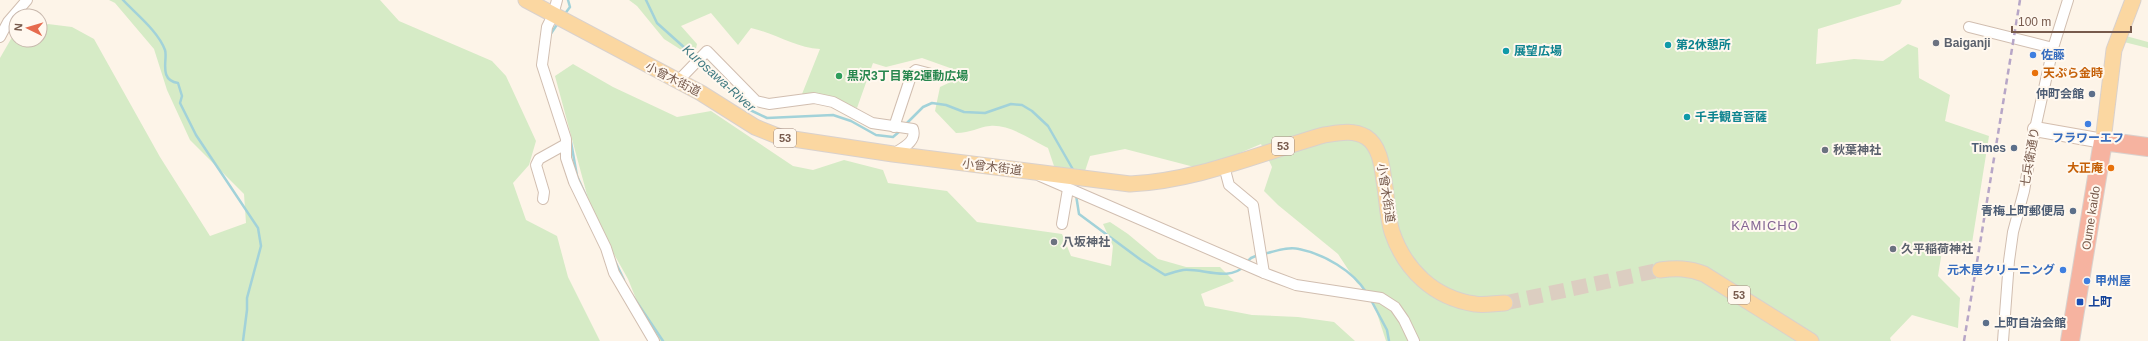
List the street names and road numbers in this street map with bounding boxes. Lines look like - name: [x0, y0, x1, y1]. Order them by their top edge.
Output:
- street label: 小曾木街道: [643, 59, 703, 99]
- street label: 七兵衛通り: [2018, 126, 2042, 188]
- road number: 53: [774, 129, 796, 147]
- road number: 53: [1272, 137, 1294, 155]
- street label: 小曾木街道: [961, 156, 1023, 178]
- street label: 小曾木街道: [1374, 162, 1398, 224]
- street label: Oume kaido: [2079, 185, 2103, 251]
- road number: 53: [1728, 286, 1750, 304]

